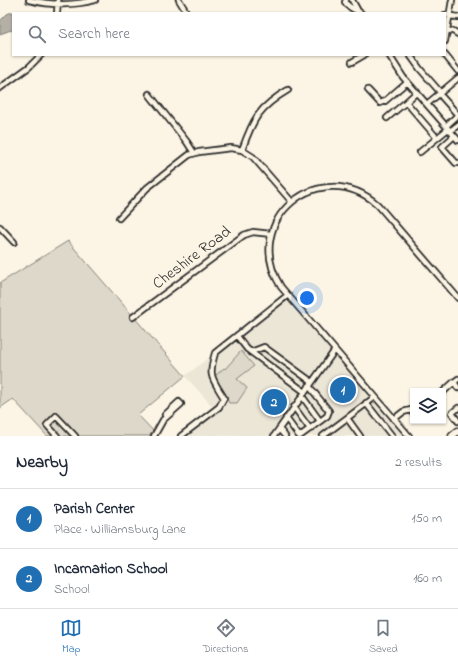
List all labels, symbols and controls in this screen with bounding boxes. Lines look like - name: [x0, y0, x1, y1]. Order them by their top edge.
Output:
- search box: [12, 12, 446, 56]
- icon: search: [26, 23, 48, 45]
- text: Search here: [58, 23, 130, 45]
- street label: Cheshire Road: [148, 220, 236, 296]
- your location: [297, 288, 317, 308]
- pin: 1: [330, 375, 356, 405]
- pin: 2: [261, 387, 287, 417]
- map controls: [410, 388, 446, 424]
- button: layers: [410, 388, 446, 424]
- text: Nearby: [16, 450, 68, 475]
- text: 2 results: [395, 453, 442, 472]
- text: Parish Center: [54, 498, 135, 520]
- text: 1: [27, 509, 31, 528]
- text: 150 m: [411, 509, 442, 528]
- text: Place · Williamsburg Lane: [54, 520, 186, 539]
- text: Incarnation School: [54, 558, 168, 580]
- text: 2: [26, 569, 32, 588]
- text: 160 m: [413, 569, 442, 588]
- text: School: [54, 580, 90, 599]
- tab: Map: [60, 617, 82, 657]
- tab: Directions: [203, 617, 249, 657]
- tab: Saved: [369, 617, 398, 657]

